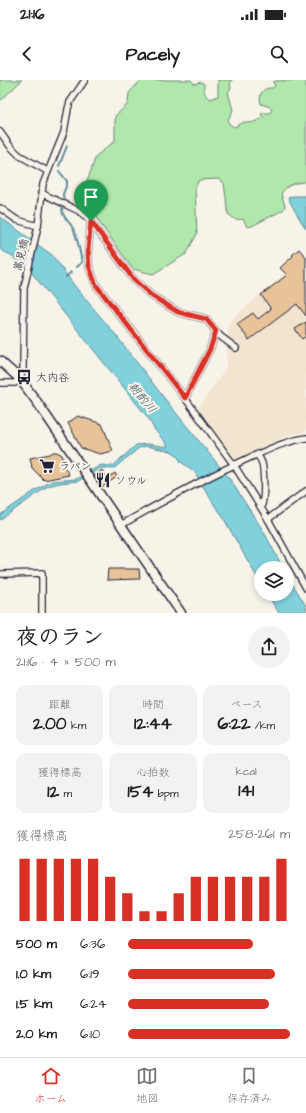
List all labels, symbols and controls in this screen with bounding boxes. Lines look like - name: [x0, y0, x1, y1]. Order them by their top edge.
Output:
- text: 21:16: [20, 4, 44, 25]
- text: Pacely: [126, 42, 180, 67]
- icon: back: [16, 43, 38, 65]
- icon: search: [268, 43, 290, 65]
- pin: [74, 180, 108, 221]
- icon: arrive: [80, 186, 102, 208]
- street label: 嵩見橋: [10, 237, 32, 273]
- bus stop icon: 大内谷: [15, 368, 33, 386]
- place label: 大内谷: [36, 370, 69, 385]
- water label: 朝酌川: [124, 379, 160, 417]
- supermarket icon: ラパン: [38, 457, 56, 475]
- place label: ラパン: [59, 459, 92, 474]
- restaurant icon: ソウル: [94, 471, 112, 489]
- place label: ソウル: [115, 473, 147, 488]
- map controls: [254, 561, 294, 601]
- button: layers: [254, 561, 294, 601]
- text: 夜のラン: [16, 622, 104, 653]
- button: share: [248, 626, 290, 668]
- text: 21:16 · 4 × 500 m: [16, 653, 116, 671]
- text: 距離: [49, 697, 71, 712]
- text: 時間: [142, 697, 164, 712]
- text: ペース: [230, 697, 263, 712]
- text: 2.00: [33, 712, 67, 736]
- text: 12:44: [134, 712, 172, 736]
- text: 6:22: [217, 712, 250, 736]
- text: km: [67, 718, 86, 733]
- text: /km: [250, 718, 275, 733]
- text: kcal: [236, 764, 257, 779]
- text: 獲得標高: [38, 765, 82, 780]
- text: 心拍数: [136, 765, 169, 780]
- text: 141: [238, 779, 254, 803]
- text: 12: [47, 780, 59, 804]
- text: 154: [127, 780, 153, 804]
- text: m: [59, 786, 72, 801]
- text: bpm: [153, 786, 179, 801]
- text: 258–261 m: [228, 825, 290, 843]
- text: 獲得標高: [16, 827, 68, 845]
- text: 500 m: [16, 935, 57, 953]
- text: 6:36: [80, 935, 105, 953]
- text: 1.0 km: [16, 965, 51, 983]
- text: 6:19: [80, 965, 99, 983]
- text: 1.5 km: [16, 995, 52, 1013]
- text: 6:24: [80, 995, 107, 1013]
- text: 2.0 km: [16, 1025, 57, 1043]
- text: 6:10: [80, 1025, 100, 1043]
- tab: ホーム: [35, 1065, 67, 1106]
- tab: 地図: [136, 1065, 158, 1106]
- tab: 保存済み: [227, 1065, 271, 1106]

